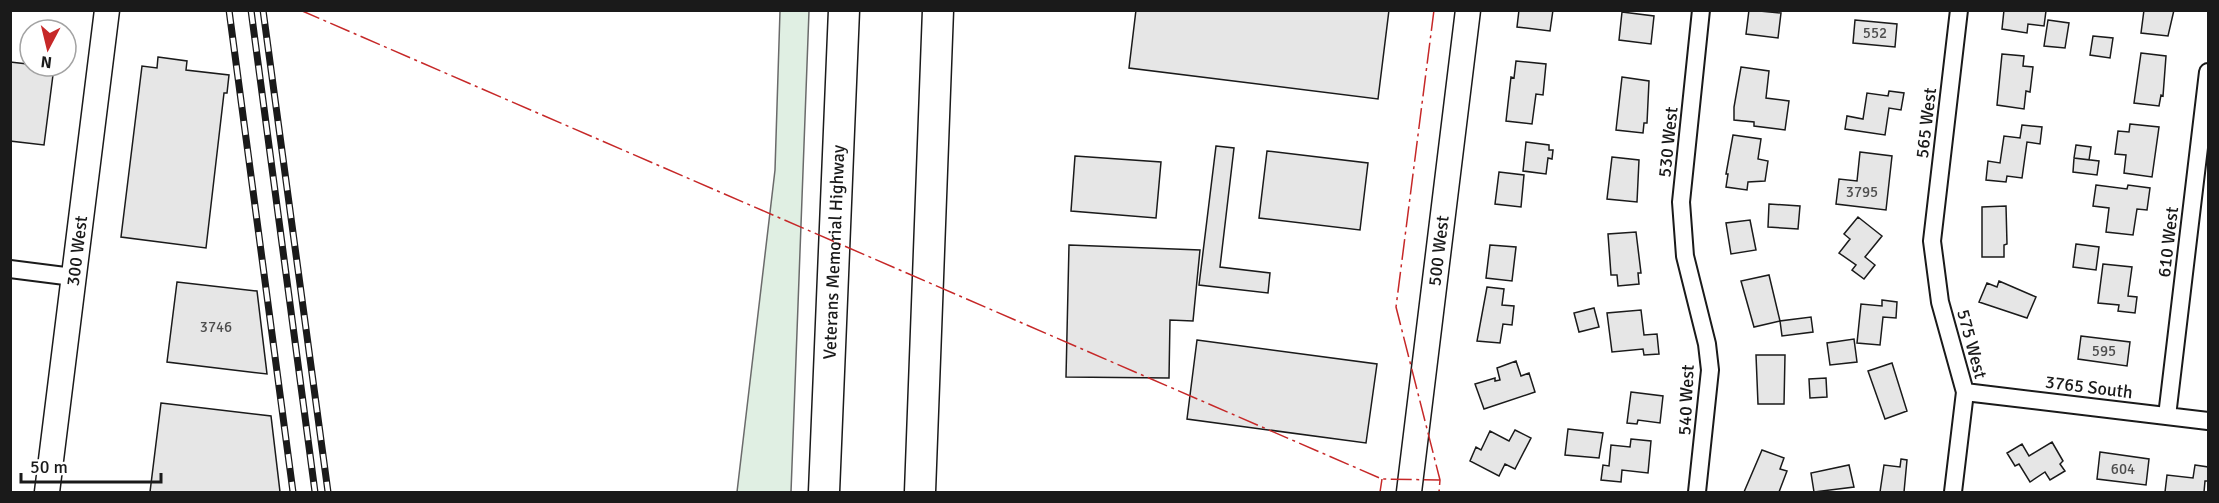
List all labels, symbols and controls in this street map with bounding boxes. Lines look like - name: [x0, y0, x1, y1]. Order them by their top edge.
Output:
- north arrow: [18, 18, 78, 78]
- house number: 552: [1863, 24, 1887, 42]
- text: N: [40, 51, 53, 72]
- street label: 565 West: [1911, 86, 1941, 160]
- street label: 530 West: [1653, 106, 1683, 178]
- street label: Veterans Memorial Highway: [819, 144, 849, 360]
- house number: 3795: [1846, 183, 1878, 201]
- street label: 610 West: [2153, 205, 2183, 279]
- street label: 300 West: [62, 214, 92, 287]
- street label: 500 West: [1423, 214, 1454, 287]
- street label: 575 West: [1952, 307, 1992, 381]
- house number: 3746: [200, 318, 232, 336]
- house number: 595: [2092, 342, 2116, 360]
- street label: 540 West: [1673, 364, 1699, 436]
- street label: 3765 South: [2044, 371, 2134, 403]
- scale bar: [21, 446, 160, 484]
- text: 50 m: [30, 456, 68, 478]
- house number: 604: [2111, 460, 2135, 478]

